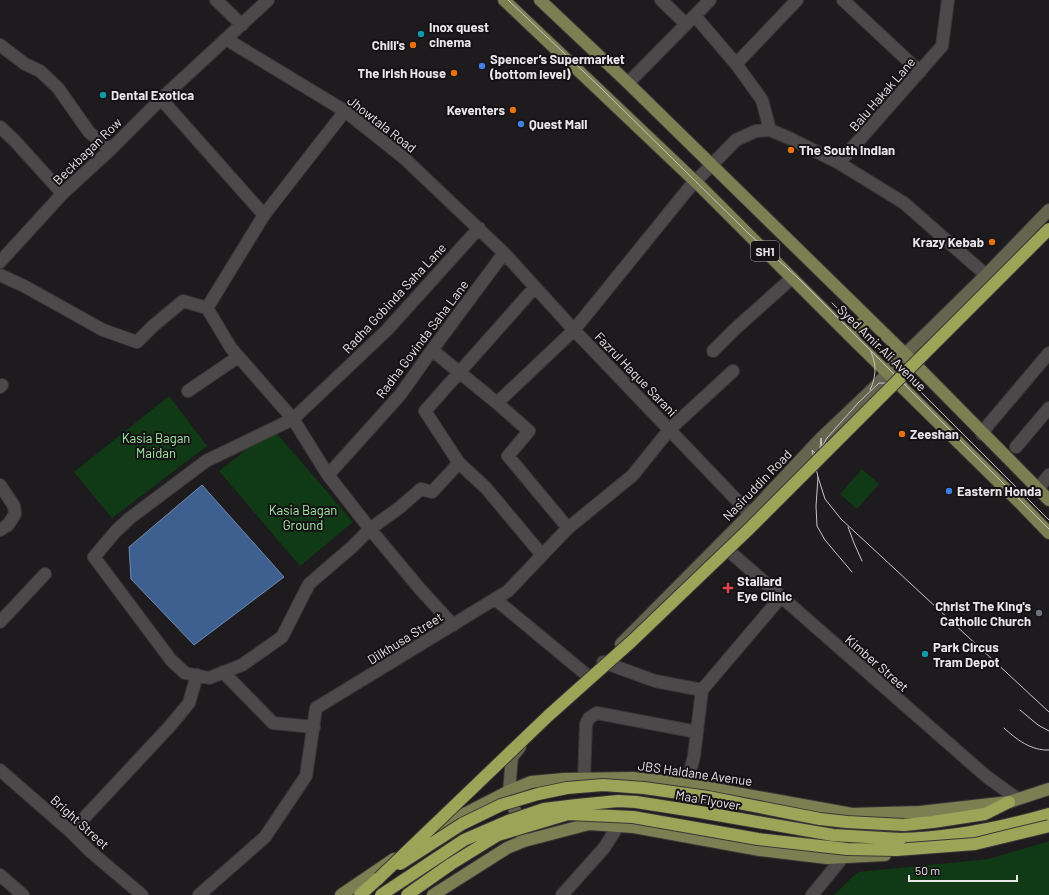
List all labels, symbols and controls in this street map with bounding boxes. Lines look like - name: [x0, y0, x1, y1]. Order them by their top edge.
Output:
- place label: Inox quest cinema: [429, 19, 489, 50]
- marker: Inox quest cinema: [416, 29, 426, 39]
- place label: Chili's: [372, 37, 405, 53]
- marker: Chili's: [408, 40, 418, 50]
- place label: Spencer’s Supermarket (bottom level): [489, 51, 625, 82]
- street label: Balu Hakak Lane: [846, 54, 918, 134]
- marker: Spencer’s Supermarket (bottom level): [477, 61, 487, 71]
- place label: The Irish House: [358, 65, 446, 81]
- marker: The Irish House: [449, 68, 459, 78]
- place label: Dental Exotica: [111, 87, 194, 103]
- marker: Dental Exotica: [98, 90, 108, 100]
- street label: Jhowtala Road: [344, 92, 420, 156]
- place label: Keventers: [447, 102, 505, 118]
- marker: Keventers: [508, 105, 518, 115]
- street label: Beckbagan Row: [49, 114, 125, 188]
- place label: Quest Mall: [529, 116, 587, 132]
- marker: Quest Mall: [516, 119, 526, 129]
- place label: The South Indian: [799, 142, 895, 158]
- marker: The South Indian: [786, 145, 796, 155]
- place label: Krazy Kebab: [913, 234, 984, 250]
- marker: Krazy Kebab: [987, 237, 997, 247]
- street label: Radha Gobinda Saha Lane: [339, 239, 449, 356]
- road number: SH1: [751, 241, 779, 261]
- street label: Radha Govinda Saha Lane: [372, 277, 472, 401]
- street label: Syed Amir Ali Avenue: [834, 301, 930, 395]
- street label: Fazrul Haque Sarani: [592, 328, 680, 420]
- place label: Zeeshan: [910, 426, 959, 442]
- marker: Zeeshan: [897, 429, 907, 439]
- park label: Kasia Bagan Maidan: [122, 430, 190, 461]
- street label: Nasiruddin Road: [719, 446, 795, 524]
- place label: Eastern Honda: [957, 483, 1041, 499]
- marker: Eastern Honda: [944, 486, 954, 496]
- park label: Kasia Bagan Ground: [269, 502, 337, 533]
- place label: Stallard Eye Clinic: [737, 573, 792, 604]
- marker: Stallard Eye Clinic: [722, 582, 734, 594]
- place label: Christ The King's Catholic Church: [935, 598, 1031, 629]
- street label: Dilkhusa Street: [364, 608, 446, 668]
- marker: Christ The King's Catholic Church: [1034, 608, 1044, 618]
- street label: Kimber Street: [842, 631, 912, 695]
- place label: Park Circus Tram Depot: [933, 639, 1000, 670]
- marker: Park Circus Tram Depot: [920, 649, 930, 659]
- street label: JBS Haldane Avenue: [637, 757, 753, 789]
- street label: Maa Flyover: [674, 786, 742, 814]
- street label: Bright Street: [48, 792, 112, 852]
- scale bar: [909, 857, 1017, 883]
- text: 50 m: [915, 863, 940, 877]

